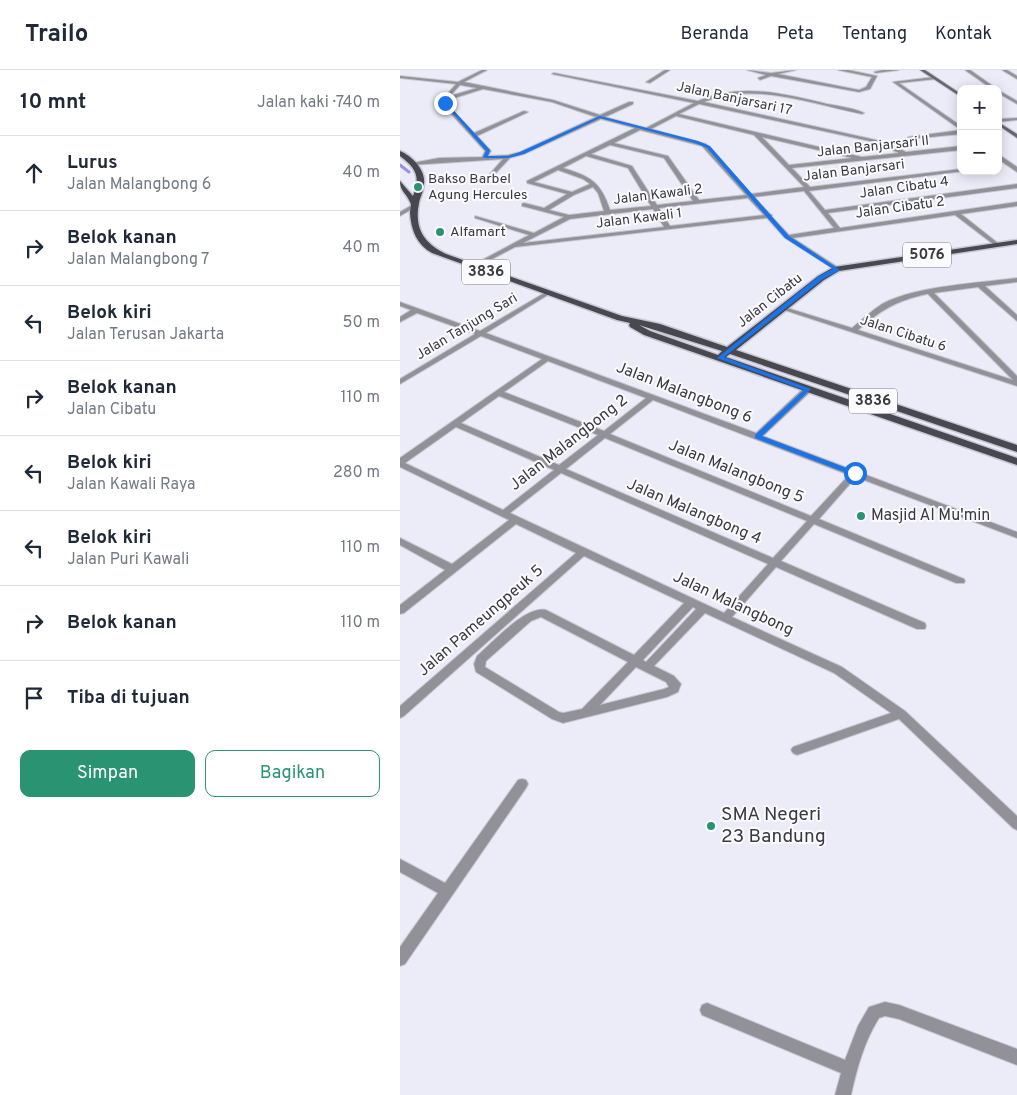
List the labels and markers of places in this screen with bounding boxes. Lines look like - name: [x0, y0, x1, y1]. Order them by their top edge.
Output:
- place label: Bakso Barbel Agung Hercules: [428, 171, 527, 204]
- marker: Bakso Barbel Agung Hercules: [412, 181, 424, 193]
- place label: Alfamart: [450, 224, 506, 241]
- marker: Alfamart: [434, 226, 446, 238]
- place label: Masjid Al Mu'min: [871, 506, 990, 526]
- marker: Masjid Al Mu'min: [855, 510, 867, 522]
- place label: SMA Negeri 23 Bandung: [721, 803, 826, 849]
- marker: SMA Negeri 23 Bandung: [705, 820, 717, 832]

